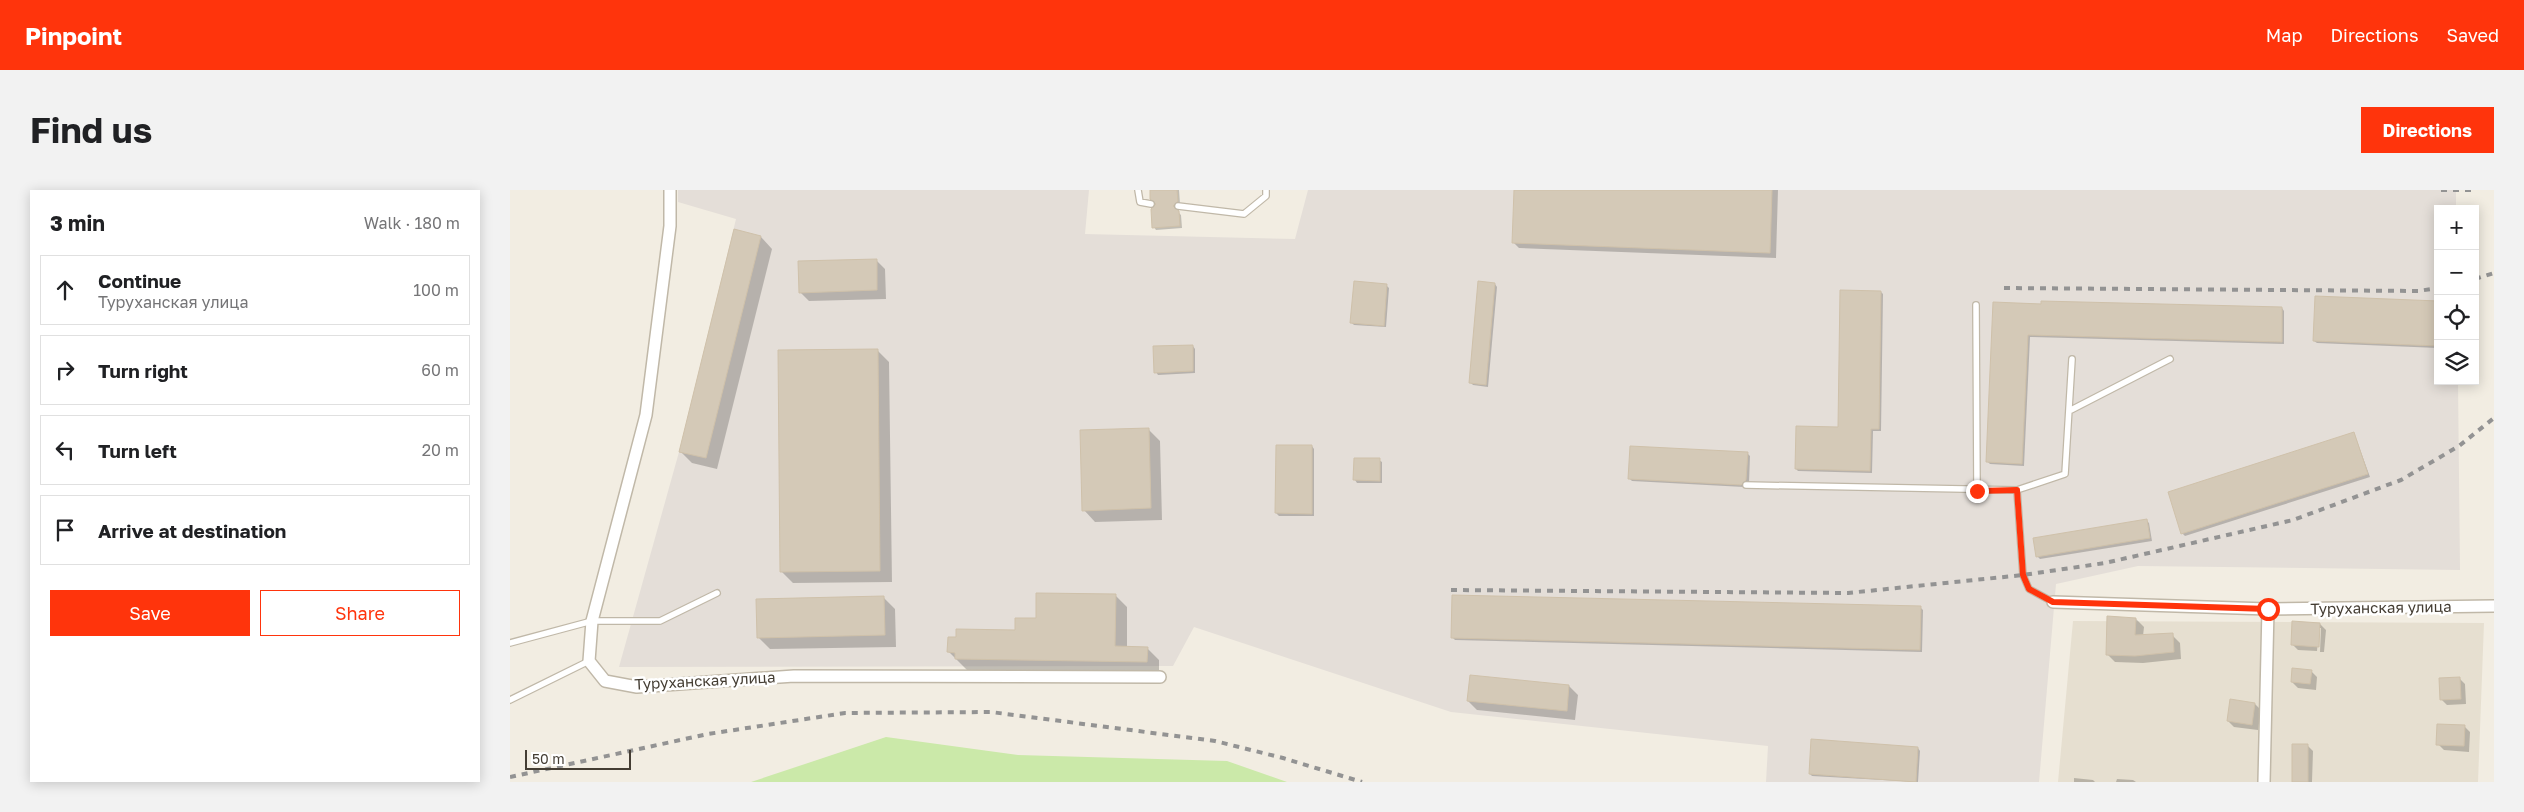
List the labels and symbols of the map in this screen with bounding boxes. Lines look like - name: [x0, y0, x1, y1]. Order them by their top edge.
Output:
- route end: [1966, 480, 1989, 503]
- street label: Туруханская улица: [2310, 597, 2452, 617]
- route start: [2257, 598, 2280, 621]
- street label: Туруханская улица: [634, 667, 776, 693]
- scale bar: [525, 747, 631, 770]

